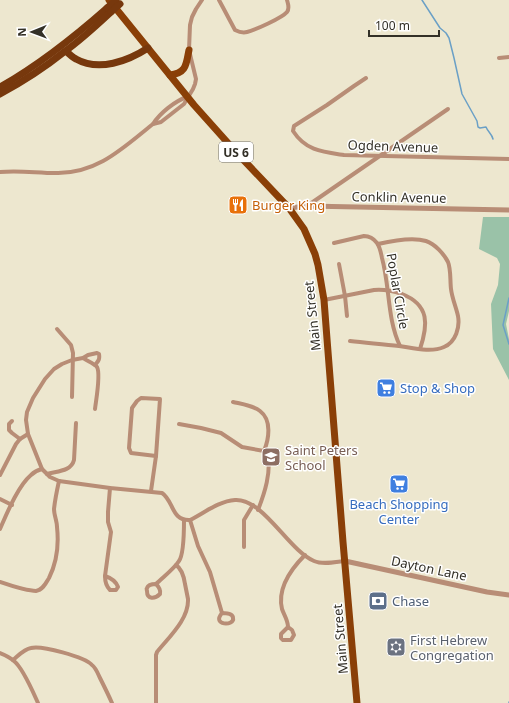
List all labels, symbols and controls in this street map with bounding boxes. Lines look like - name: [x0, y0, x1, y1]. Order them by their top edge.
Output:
- north arrow: [12, 12, 52, 52]
- scale bar: [369, 12, 439, 38]
- text: 100 m: [375, 17, 410, 34]
- text: N: [14, 28, 29, 37]
- street label: Ogden Avenue: [347, 135, 439, 157]
- road number: US 6: [219, 142, 253, 162]
- street label: Conklin Avenue: [351, 187, 447, 207]
- restaurant icon: Burger King: [227, 194, 249, 216]
- place label: Burger King: [252, 196, 325, 214]
- street label: Poplar Circle: [382, 252, 414, 330]
- street label: Main Street: [299, 280, 325, 352]
- supermarket icon: Stop & Shop: [375, 377, 397, 399]
- place label: Stop & Shop: [400, 379, 475, 397]
- place label: Saint Peters School: [285, 441, 358, 474]
- school or university icon: Saint Peters School: [260, 446, 282, 468]
- supermarket icon: Beach Shopping Center: [388, 473, 410, 495]
- place label: Beach Shopping Center: [349, 495, 449, 528]
- street label: Dayton Lane: [390, 551, 468, 585]
- bank icon: Chase: [367, 590, 389, 612]
- place label: Chase: [392, 592, 429, 610]
- street label: Main Street: [328, 603, 352, 675]
- place label: First Hebrew Congregation: [410, 631, 494, 664]
- synagogue icon: First Hebrew Congregation: [385, 636, 407, 658]

